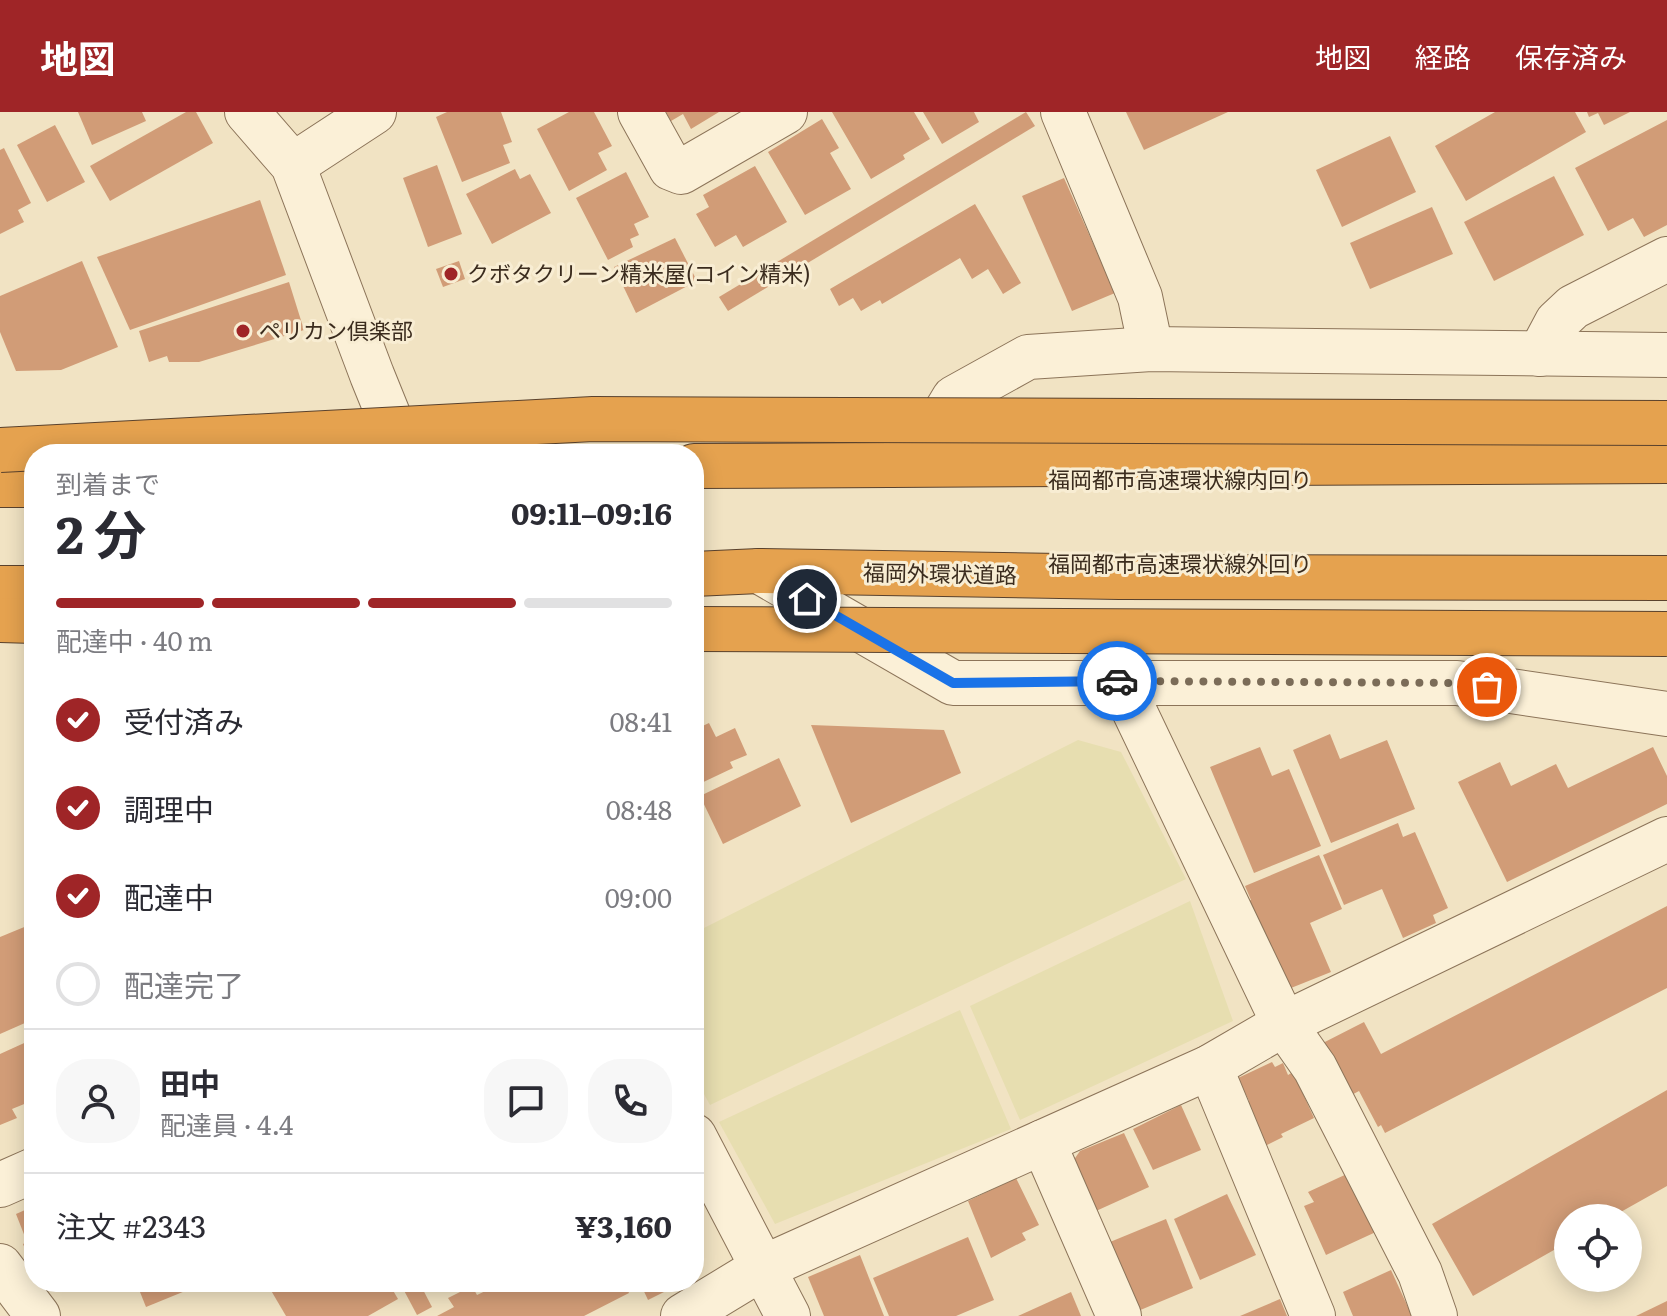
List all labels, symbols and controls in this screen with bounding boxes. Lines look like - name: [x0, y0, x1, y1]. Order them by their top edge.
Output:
- text: 地図: [40, 28, 116, 85]
- text: 地図: [1315, 35, 1371, 77]
- text: 経路: [1415, 35, 1471, 77]
- text: 保存済み: [1515, 35, 1627, 77]
- place label: クボタクリーン精米屋(コイン精米): [467, 256, 811, 289]
- marker: クボタクリーン精米屋(コイン精米): [442, 265, 460, 283]
- place label: ペリカン倶楽部: [259, 313, 413, 346]
- marker: ペリカン倶楽部: [234, 322, 252, 340]
- street label: 福岡都市高速環状線内回り: [1048, 462, 1312, 495]
- text: 到着まで: [56, 463, 160, 502]
- text: 09:11–09:16: [511, 490, 672, 534]
- text: 2 分: [56, 493, 146, 570]
- street label: 福岡都市高速環状線外回り: [1048, 546, 1312, 579]
- street label: 福岡外環状道路: [863, 555, 1017, 590]
- pin: [773, 565, 841, 633]
- icon: home: [785, 577, 829, 621]
- text: 配達中 · 40 m: [56, 620, 213, 659]
- courier: [1077, 641, 1157, 721]
- pin: [1453, 653, 1521, 721]
- icon: car: [1095, 659, 1139, 703]
- icon: bag: [1465, 665, 1509, 709]
- icon: check: [56, 698, 100, 742]
- text: 受付済み: [124, 698, 244, 742]
- text: 08:41: [610, 701, 672, 740]
- icon: check: [56, 786, 100, 830]
- text: 調理中: [124, 786, 214, 830]
- text: 08:48: [606, 789, 672, 828]
- icon: check: [56, 874, 100, 918]
- text: 配達中: [124, 874, 214, 918]
- text: 09:00: [605, 877, 672, 916]
- text: 配達完了: [124, 962, 244, 1006]
- button: person: [56, 1059, 140, 1143]
- button: chat: [484, 1059, 568, 1143]
- button: phone: [588, 1059, 672, 1143]
- text: 田中: [160, 1060, 220, 1104]
- text: 配達員 · 4.4: [160, 1104, 293, 1143]
- text: 注文 #2343: [56, 1203, 206, 1247]
- text: ¥3,160: [575, 1203, 672, 1247]
- map controls: [1554, 1204, 1642, 1292]
- button: locate: [1554, 1204, 1642, 1292]

